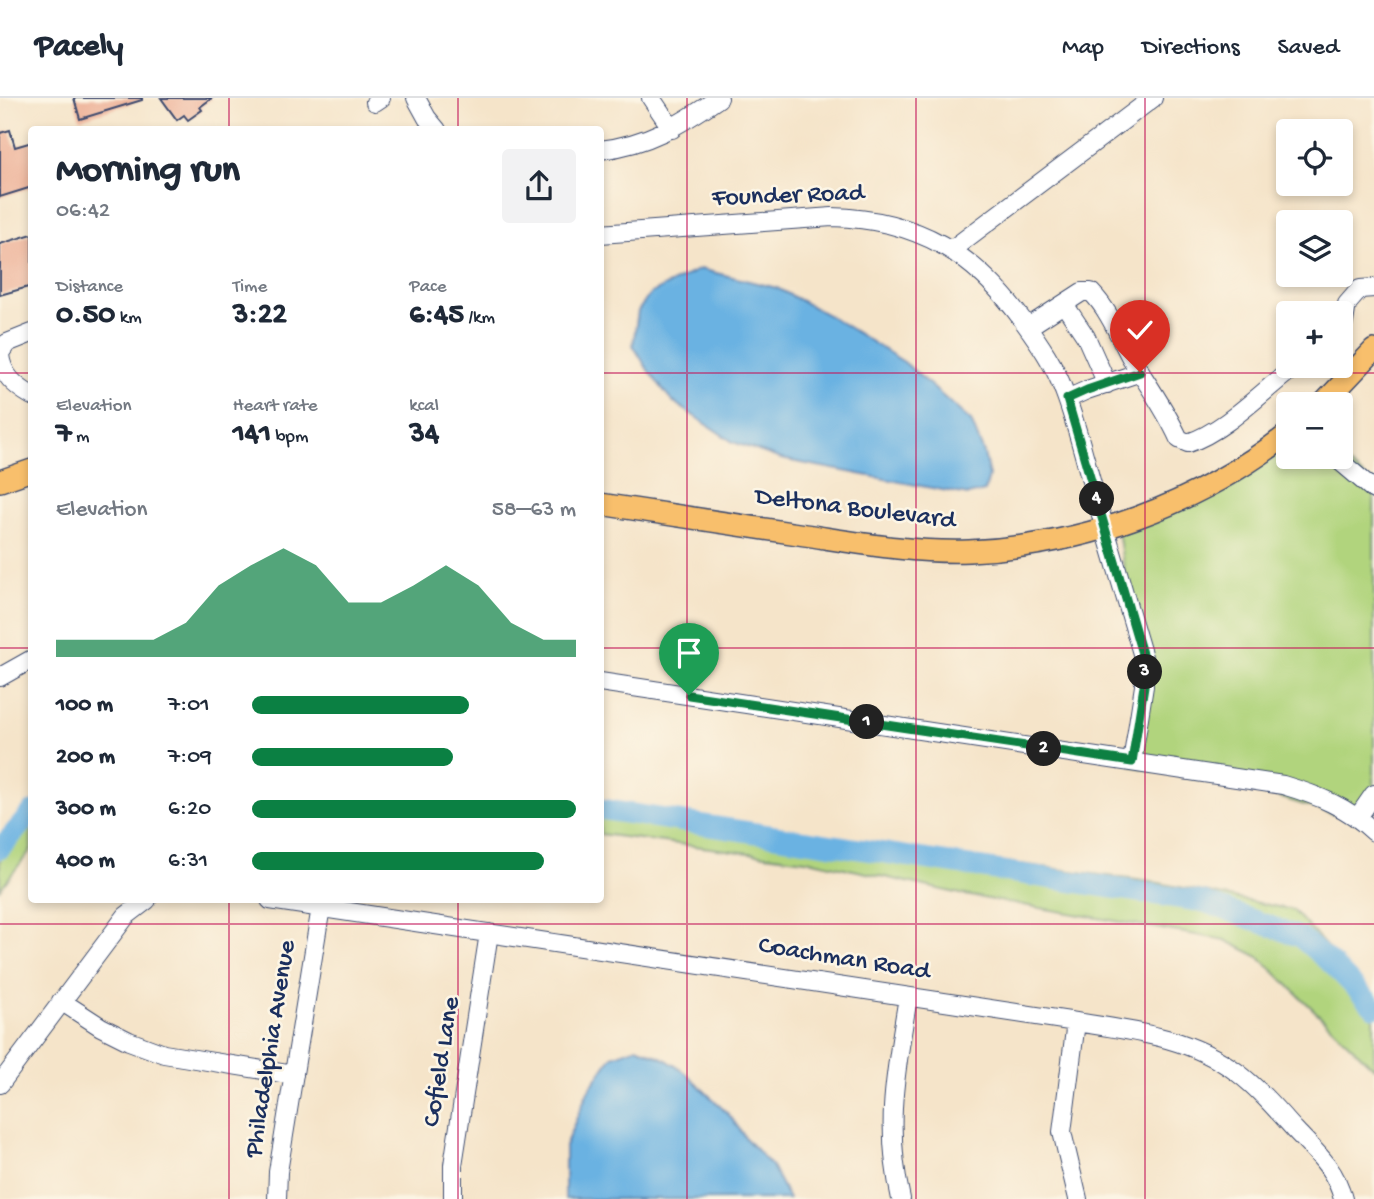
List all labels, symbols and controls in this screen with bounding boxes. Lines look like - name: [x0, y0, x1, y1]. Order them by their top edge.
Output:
- text: Pacely: [35, 29, 123, 67]
- text: Map: [1062, 34, 1104, 63]
- text: Directions: [1142, 34, 1240, 63]
- text: Saved: [1278, 34, 1339, 63]
- map controls: [1276, 119, 1353, 469]
- button: locate: [1276, 119, 1353, 196]
- button: share: [502, 149, 576, 223]
- text: Morning run: [56, 150, 240, 194]
- street label: Founder Road: [710, 179, 866, 215]
- text: 06:42: [56, 198, 110, 225]
- button: layers: [1276, 210, 1353, 287]
- text: Distance: [56, 276, 123, 299]
- text: Time: [233, 276, 267, 299]
- text: Pace: [409, 276, 447, 299]
- text: 0.50: [56, 299, 115, 334]
- text: 3:22: [233, 299, 287, 334]
- text: 6:45: [409, 299, 464, 334]
- pin: [1110, 300, 1170, 372]
- button: +: [1276, 301, 1353, 378]
- text: km: [115, 307, 142, 330]
- text: /km: [464, 307, 495, 330]
- icon: check: [1121, 311, 1159, 349]
- button: −: [1276, 392, 1353, 469]
- text: Elevation: [56, 395, 132, 418]
- text: Heart rate: [233, 395, 318, 418]
- text: kcal: [409, 395, 439, 418]
- text: 7: [56, 418, 72, 453]
- text: 141: [233, 418, 271, 453]
- text: 34: [409, 418, 439, 453]
- text: m: [72, 426, 90, 449]
- text: bpm: [271, 426, 308, 449]
- street label: Deltona Boulevard: [751, 482, 959, 538]
- pin: 4: [1080, 482, 1114, 516]
- text: 4: [1092, 487, 1101, 510]
- text: Elevation: [56, 497, 147, 524]
- text: 58–63 m: [492, 497, 576, 524]
- pin: [659, 623, 719, 695]
- icon: arrive: [670, 634, 708, 672]
- pin: 3: [1128, 654, 1162, 690]
- text: 3: [1140, 660, 1149, 683]
- text: 100 m: [56, 692, 113, 719]
- text: 7:01: [168, 692, 210, 719]
- pin: 1: [850, 704, 884, 740]
- text: 1: [863, 710, 870, 733]
- pin: 2: [1026, 732, 1062, 766]
- text: 2: [1039, 737, 1048, 760]
- text: 200 m: [56, 744, 115, 771]
- text: 7:09: [168, 744, 212, 771]
- text: 300 m: [56, 796, 116, 823]
- text: 6:20: [168, 796, 211, 823]
- text: 400 m: [56, 848, 115, 875]
- text: 6:31: [168, 848, 208, 875]
- street label: Coachman Road: [756, 931, 934, 989]
- street label: Philadelphia Avenue: [239, 938, 305, 1161]
- street label: Cofield Lane: [417, 994, 469, 1129]

